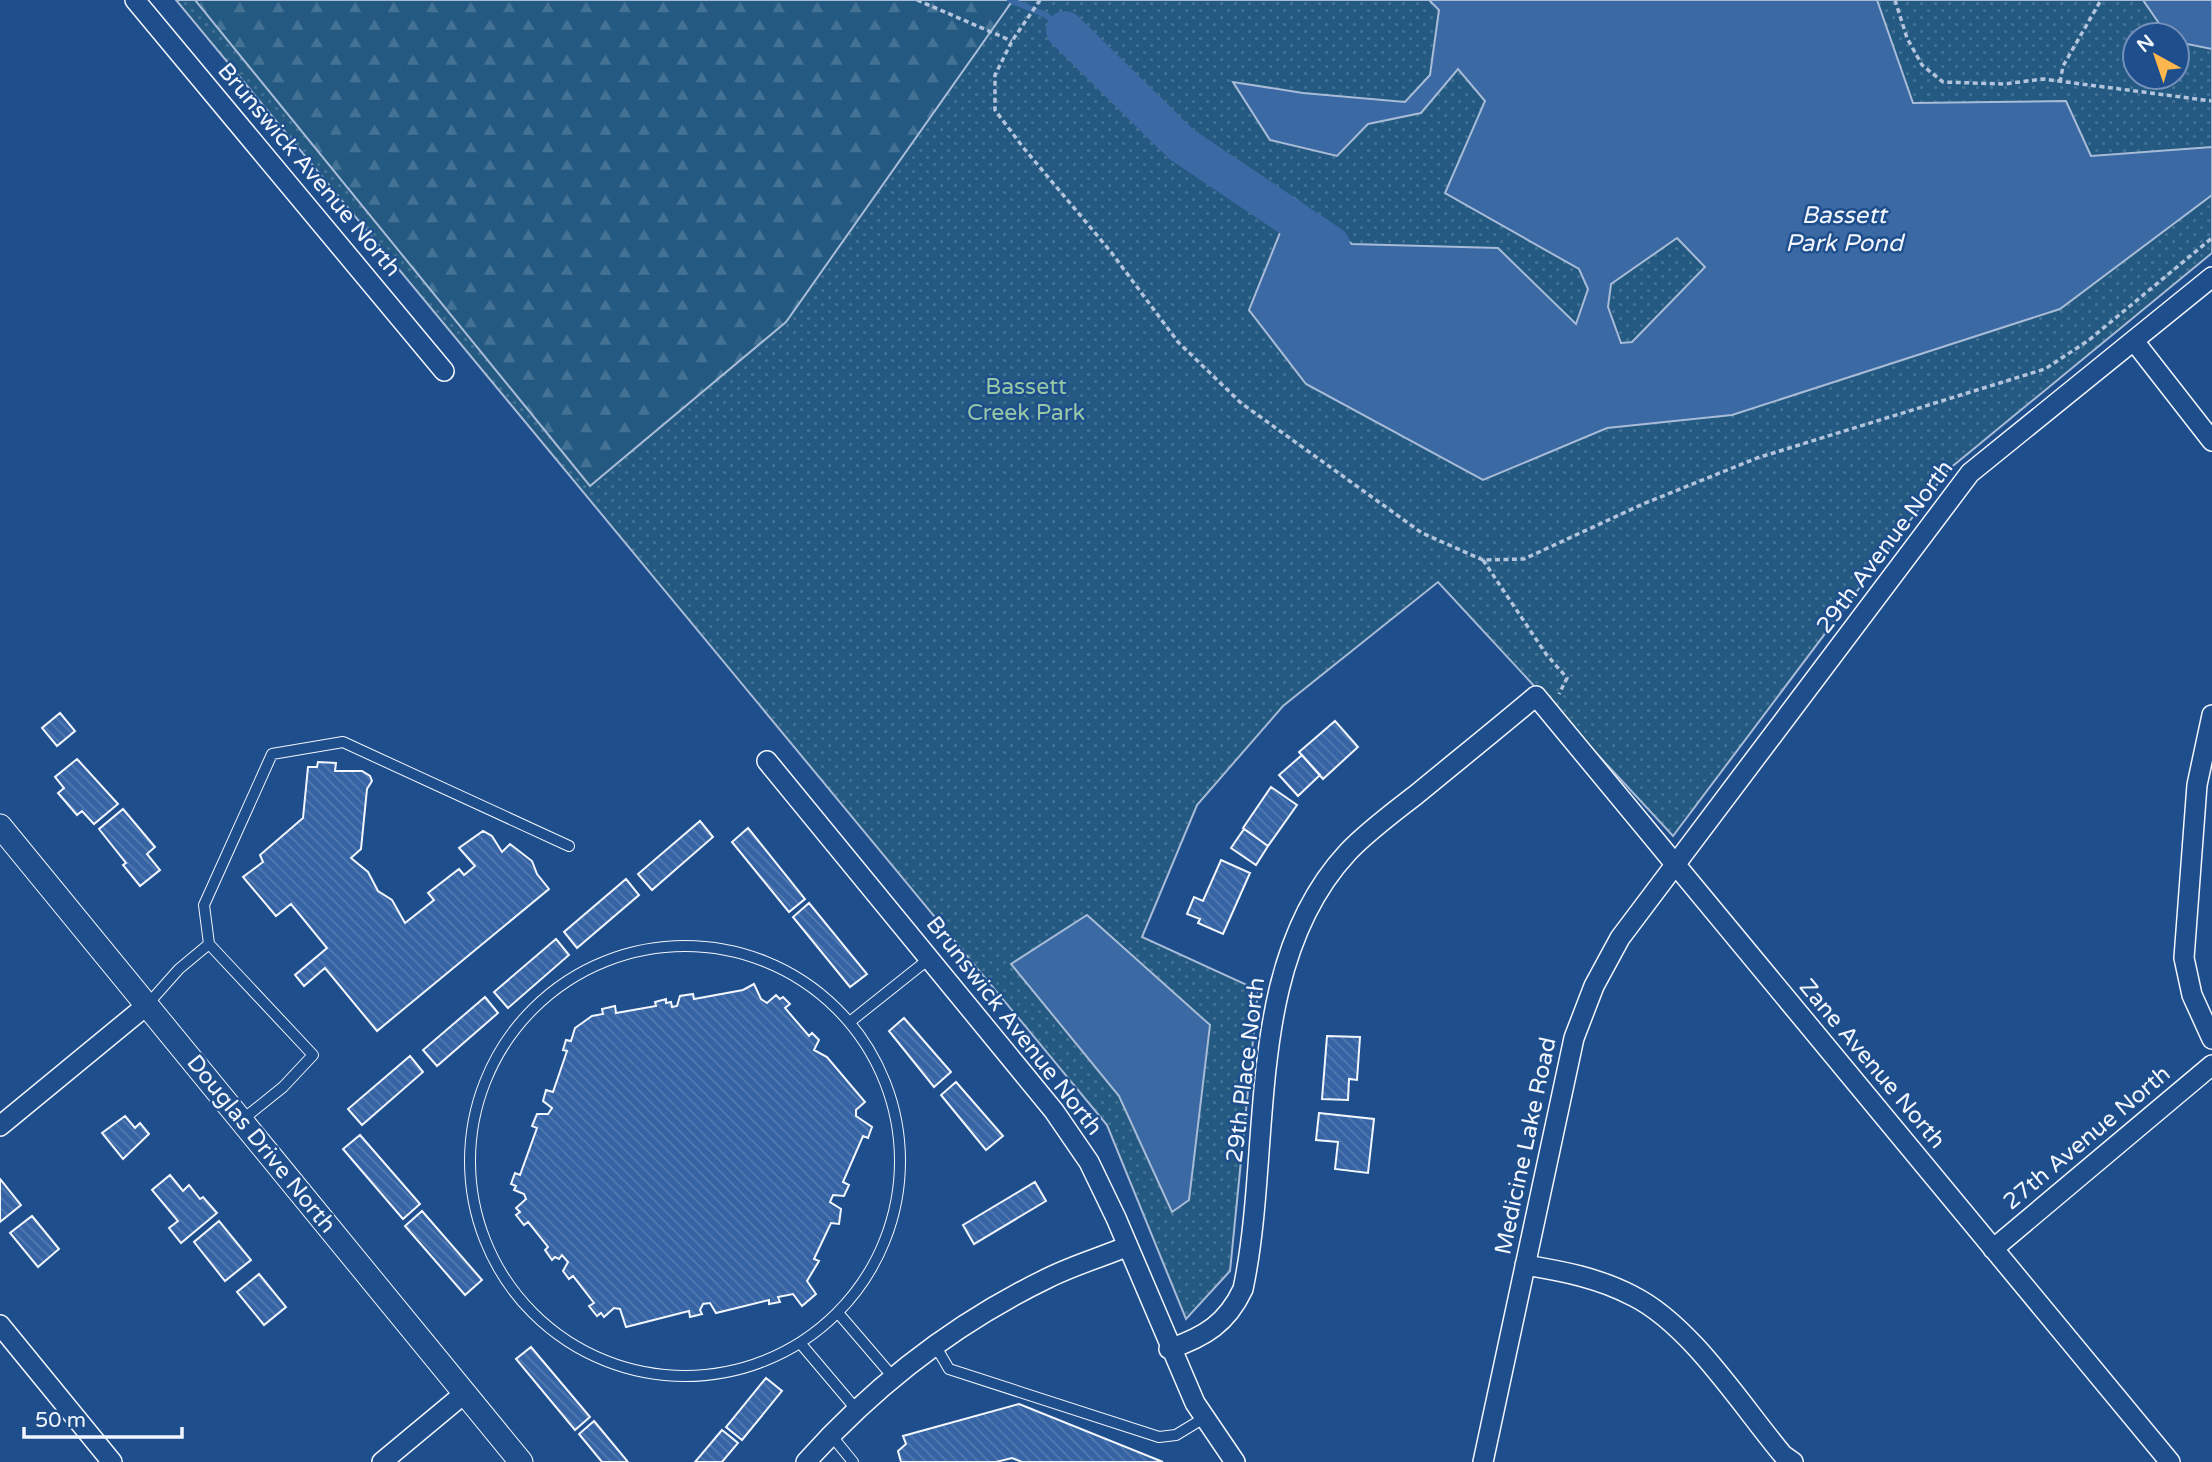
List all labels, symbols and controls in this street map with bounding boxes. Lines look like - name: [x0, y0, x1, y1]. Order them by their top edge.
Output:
- north arrow: [2121, 21, 2191, 91]
- text: N: [2133, 30, 2159, 57]
- street label: Brunswick Avenue North: [211, 57, 407, 283]
- water label: Bassett Park Pond: [1785, 201, 1906, 258]
- park label: Bassett Creek Park: [967, 373, 1085, 427]
- street label: 29th Avenue North: [1811, 455, 1959, 639]
- street label: Brunswick Avenue North: [920, 911, 1108, 1141]
- street label: Zane Avenue North: [1793, 974, 1951, 1154]
- street label: 29th Place North: [1221, 976, 1271, 1164]
- street label: Medicine Lake Road: [1489, 1035, 1563, 1257]
- street label: Douglas Drive North: [180, 1049, 342, 1239]
- street label: 27th Avenue North: [1998, 1060, 2176, 1216]
- scale bar: [24, 1396, 182, 1440]
- text: 50 m: [35, 1408, 86, 1433]

